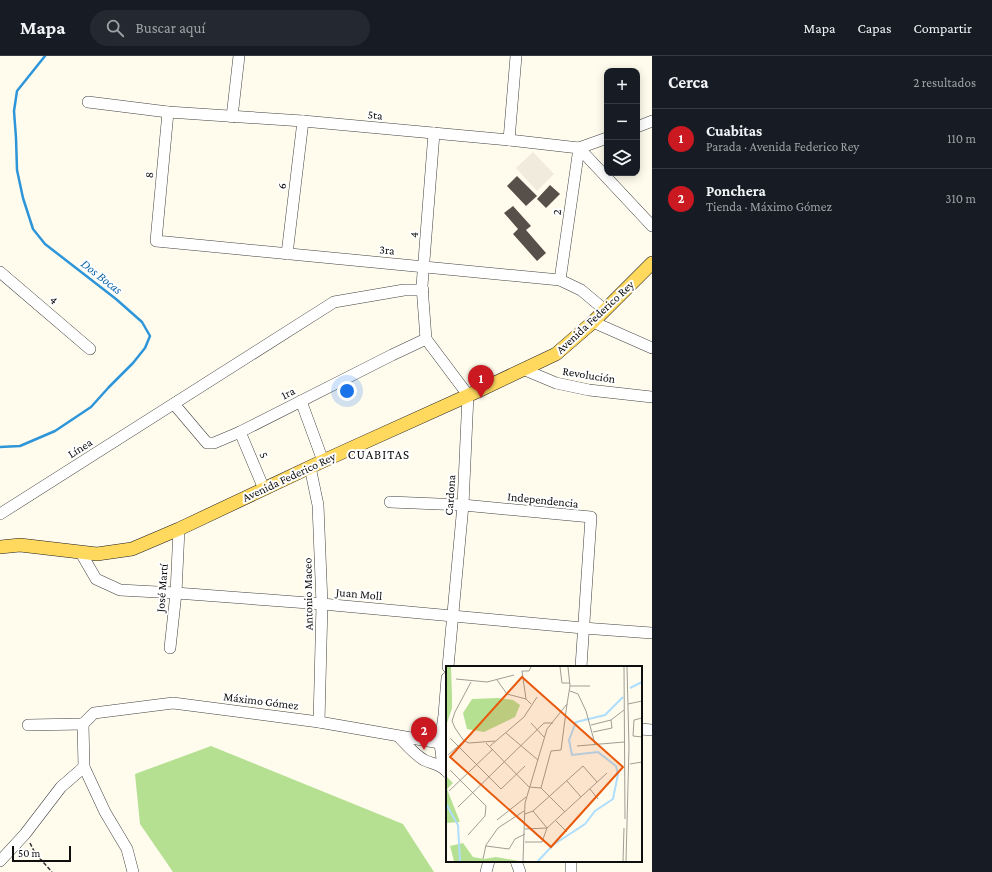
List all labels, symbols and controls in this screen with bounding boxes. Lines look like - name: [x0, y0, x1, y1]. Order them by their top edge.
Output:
- search box: [90, 10, 370, 46]
- text: Mapa: [20, 17, 66, 38]
- icon: search: [104, 17, 126, 39]
- text: Buscar aquí: [136, 20, 205, 36]
- text: Mapa: [804, 20, 836, 36]
- text: Capas: [858, 20, 892, 36]
- text: Compartir: [914, 20, 972, 36]
- map controls: [604, 68, 640, 176]
- button: +: [604, 68, 640, 104]
- text: Cerca: [668, 73, 708, 92]
- text: 2 resultados: [913, 75, 976, 90]
- button: −: [604, 104, 640, 140]
- street label: 5ta: [367, 107, 384, 123]
- text: Cuabitas: [706, 123, 762, 139]
- text: 1: [679, 131, 683, 146]
- text: 110 m: [947, 131, 976, 146]
- text: Parada · Avenida Federico Rey: [706, 139, 859, 154]
- button: layers: [604, 140, 640, 176]
- street label: 8: [142, 171, 156, 179]
- street label: 6: [275, 182, 289, 190]
- text: Ponchera: [706, 183, 766, 199]
- text: 2: [678, 191, 684, 206]
- text: 310 m: [945, 191, 976, 206]
- text: Tienda · Máximo Gómez: [706, 199, 832, 214]
- street label: 2: [550, 208, 564, 216]
- street label: 4: [407, 231, 421, 239]
- street label: 3ra: [379, 242, 396, 258]
- water label: Dos Bocas: [78, 256, 125, 297]
- street label: Avenida Federico Rey: [553, 277, 637, 357]
- street label: 4: [47, 293, 61, 307]
- street label: Revolución: [562, 364, 617, 386]
- pin: 1: [468, 365, 494, 398]
- your location: [337, 381, 357, 401]
- street label: 1ra: [279, 383, 298, 402]
- street label: Línea: [65, 435, 95, 461]
- district label: CUABITAS: [348, 447, 410, 462]
- street label: Avenida Federico Rey: [240, 449, 338, 505]
- street label: 5: [256, 450, 272, 460]
- street label: Cardona: [442, 474, 458, 516]
- street label: Independencia: [507, 489, 580, 511]
- street label: Antonio Maceo: [300, 558, 316, 630]
- street label: José Martí: [153, 562, 171, 614]
- street label: Juan Moll: [334, 585, 383, 603]
- inset map: [446, 666, 642, 862]
- street label: Máximo Gómez: [223, 689, 299, 713]
- pin: 2: [411, 717, 437, 750]
- scale bar: [12, 844, 71, 863]
- text: 50 m: [18, 847, 40, 859]

